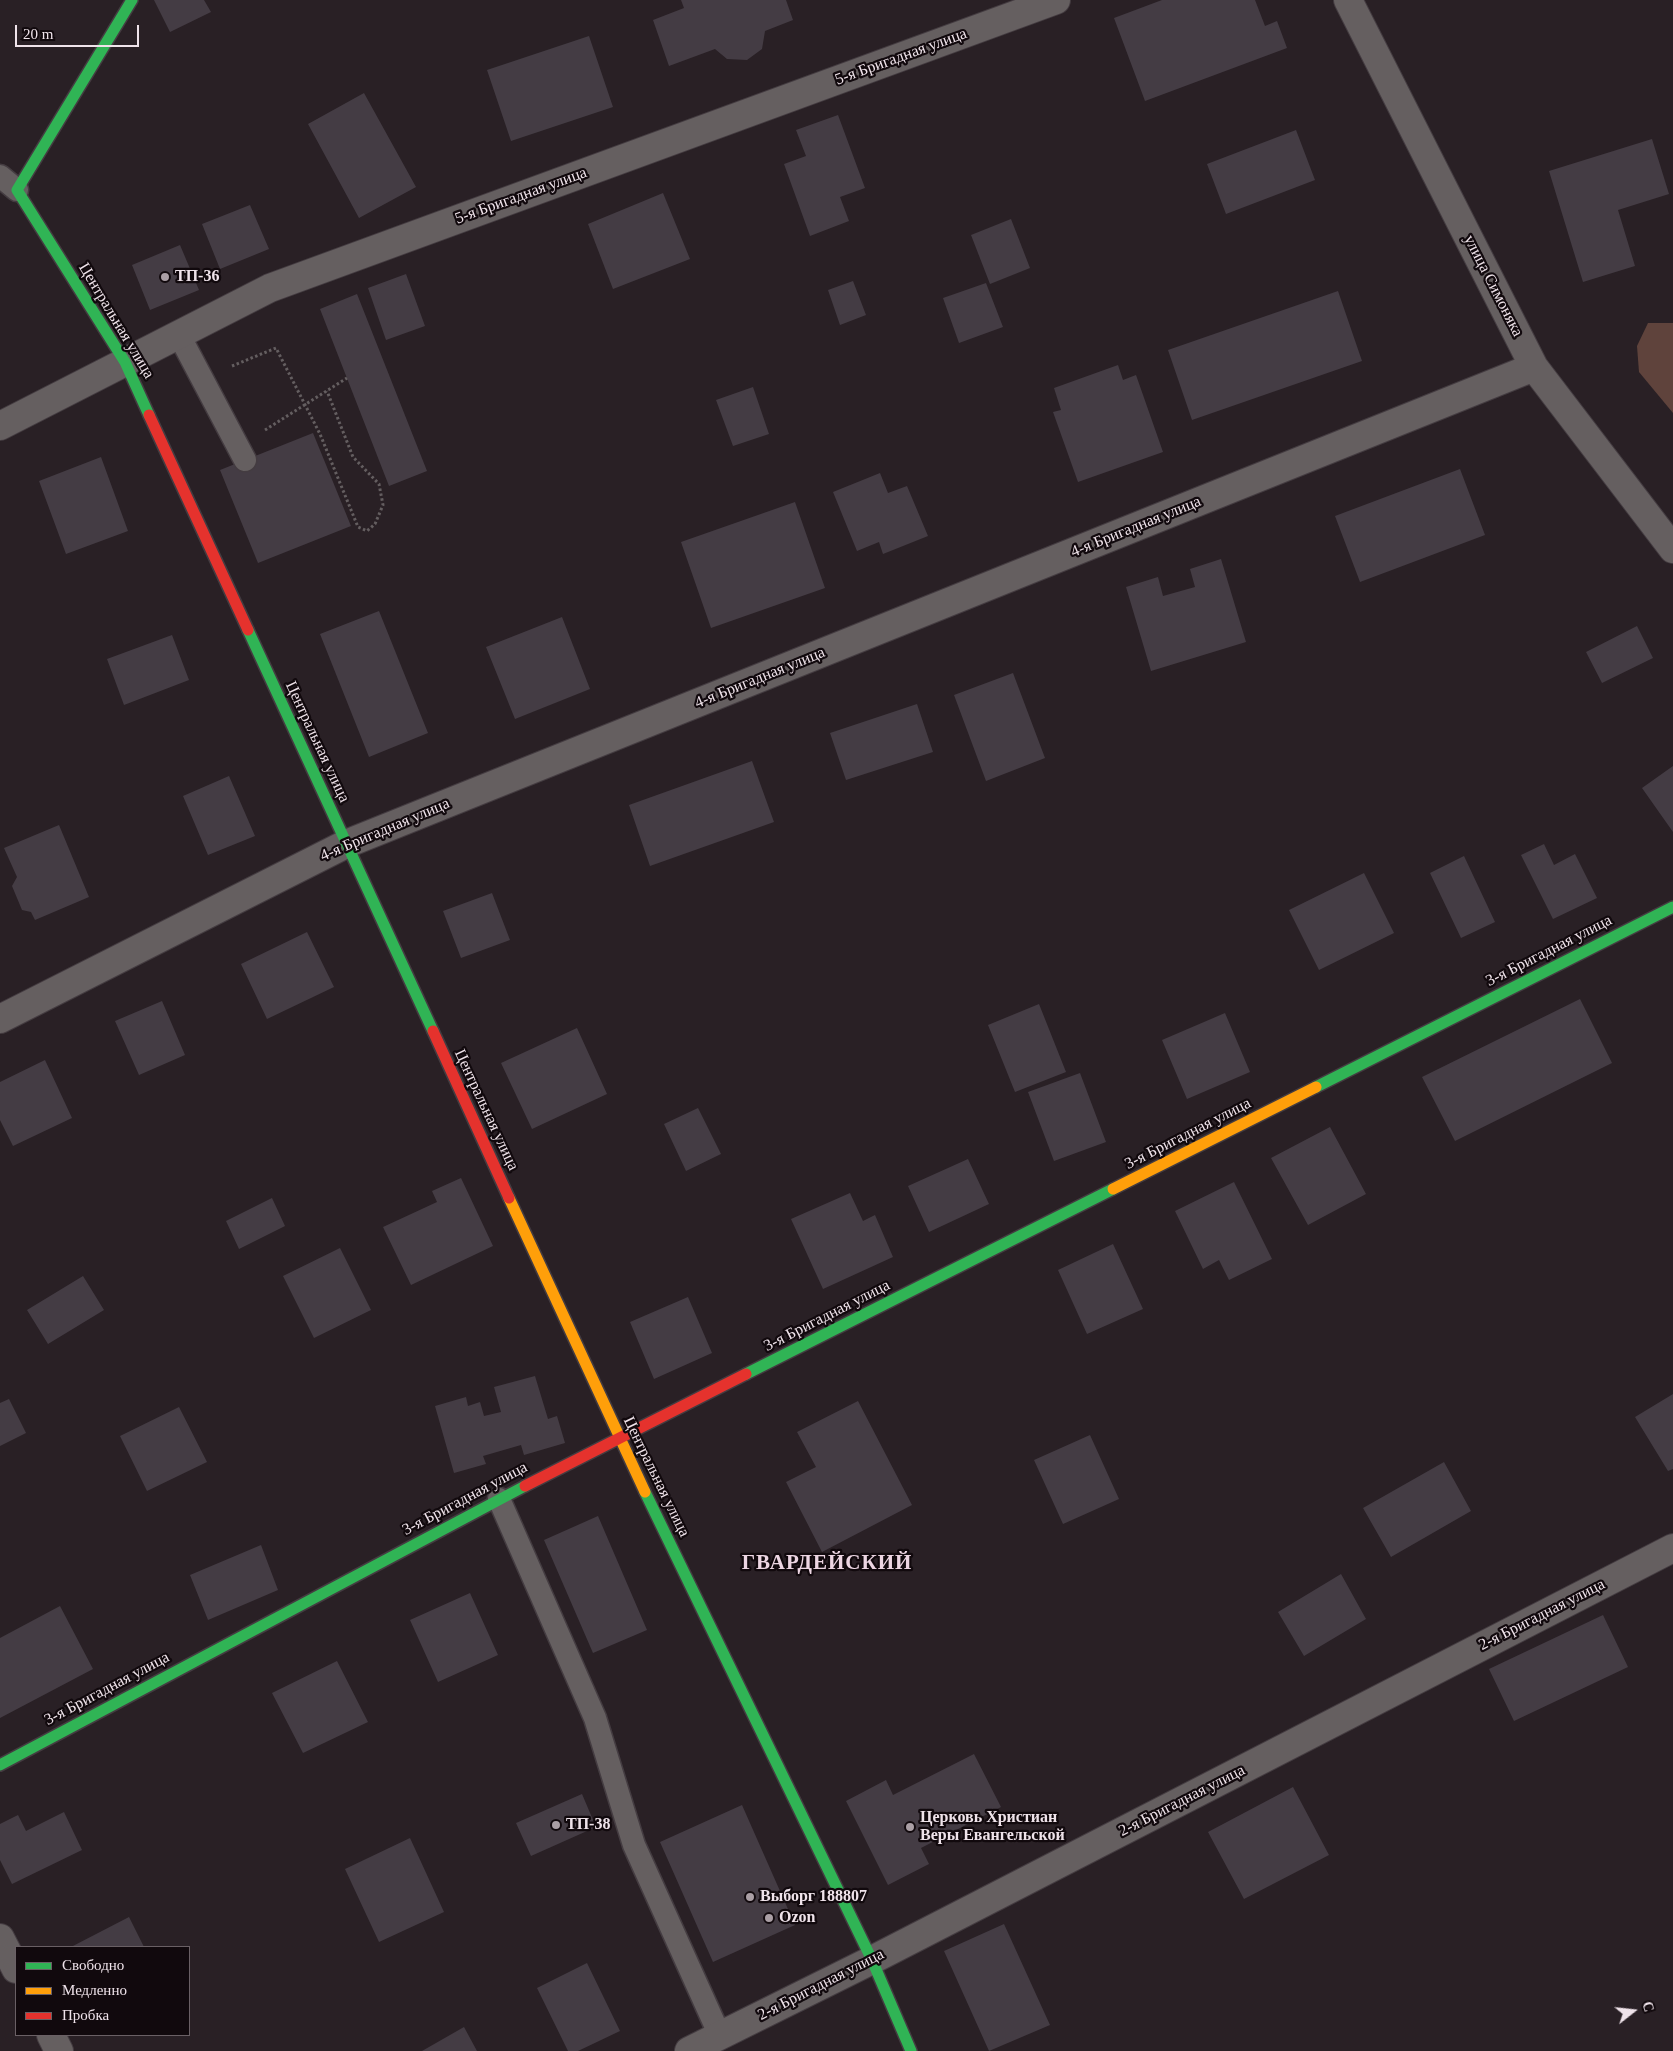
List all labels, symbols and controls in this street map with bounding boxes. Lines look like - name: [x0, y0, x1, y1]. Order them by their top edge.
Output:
- scale bar: [18, 15, 141, 47]
- street label: 5-я Бригадная улица: [833, 24, 969, 90]
- text: 20 m: [23, 26, 53, 42]
- street label: 5-я Бригадная улица: [453, 163, 589, 229]
- street label: улица Симоняка: [1459, 232, 1527, 340]
- street label: Центральная улица: [74, 260, 158, 382]
- place label: ТП-36: [175, 267, 219, 287]
- marker: ТП-36: [159, 271, 171, 283]
- street label: 4-я Бригадная улица: [1068, 492, 1204, 562]
- street label: 4-я Бригадная улица: [692, 643, 828, 713]
- street label: Центральная улица: [281, 678, 353, 806]
- street label: 4-я Бригадная улица: [317, 794, 453, 866]
- street label: 3-я Бригадная улица: [1483, 911, 1615, 991]
- street label: Центральная улица: [450, 1046, 522, 1174]
- street label: 3-я Бригадная улица: [1122, 1094, 1254, 1174]
- street label: 3-я Бригадная улица: [761, 1276, 893, 1356]
- street label: Центральная улица: [619, 1414, 693, 1540]
- street label: 3-я Бригадная улица: [399, 1458, 531, 1540]
- district label: ГВАРДЕЙСКИЙ: [740, 1551, 914, 1577]
- street label: 2-я Бригадная улица: [1476, 1575, 1608, 1655]
- street label: 3-я Бригадная улица: [41, 1648, 173, 1730]
- street label: 2-я Бригадная улица: [1116, 1761, 1248, 1841]
- place label: Церковь Христиан Веры Евангельской: [920, 1808, 1065, 1846]
- place label: ТП-38: [566, 1815, 610, 1835]
- marker: ТП-38: [550, 1819, 562, 1831]
- marker: Церковь Христиан Веры Евангельской: [904, 1821, 916, 1833]
- place label: Выборг 188807: [760, 1887, 867, 1907]
- marker: Выборг 188807: [744, 1891, 756, 1903]
- place label: Ozon: [779, 1908, 815, 1928]
- marker: Ozon: [763, 1912, 775, 1924]
- street label: 2-я Бригадная улица: [755, 1945, 887, 2025]
- legend: [15, 1946, 190, 2036]
- text: Свободно: [62, 1957, 124, 1973]
- text: Медленно: [62, 1982, 127, 1998]
- north arrow: [1608, 1986, 1658, 2036]
- text: С: [1639, 2000, 1657, 2014]
- text: Пробка: [62, 2007, 109, 2023]

